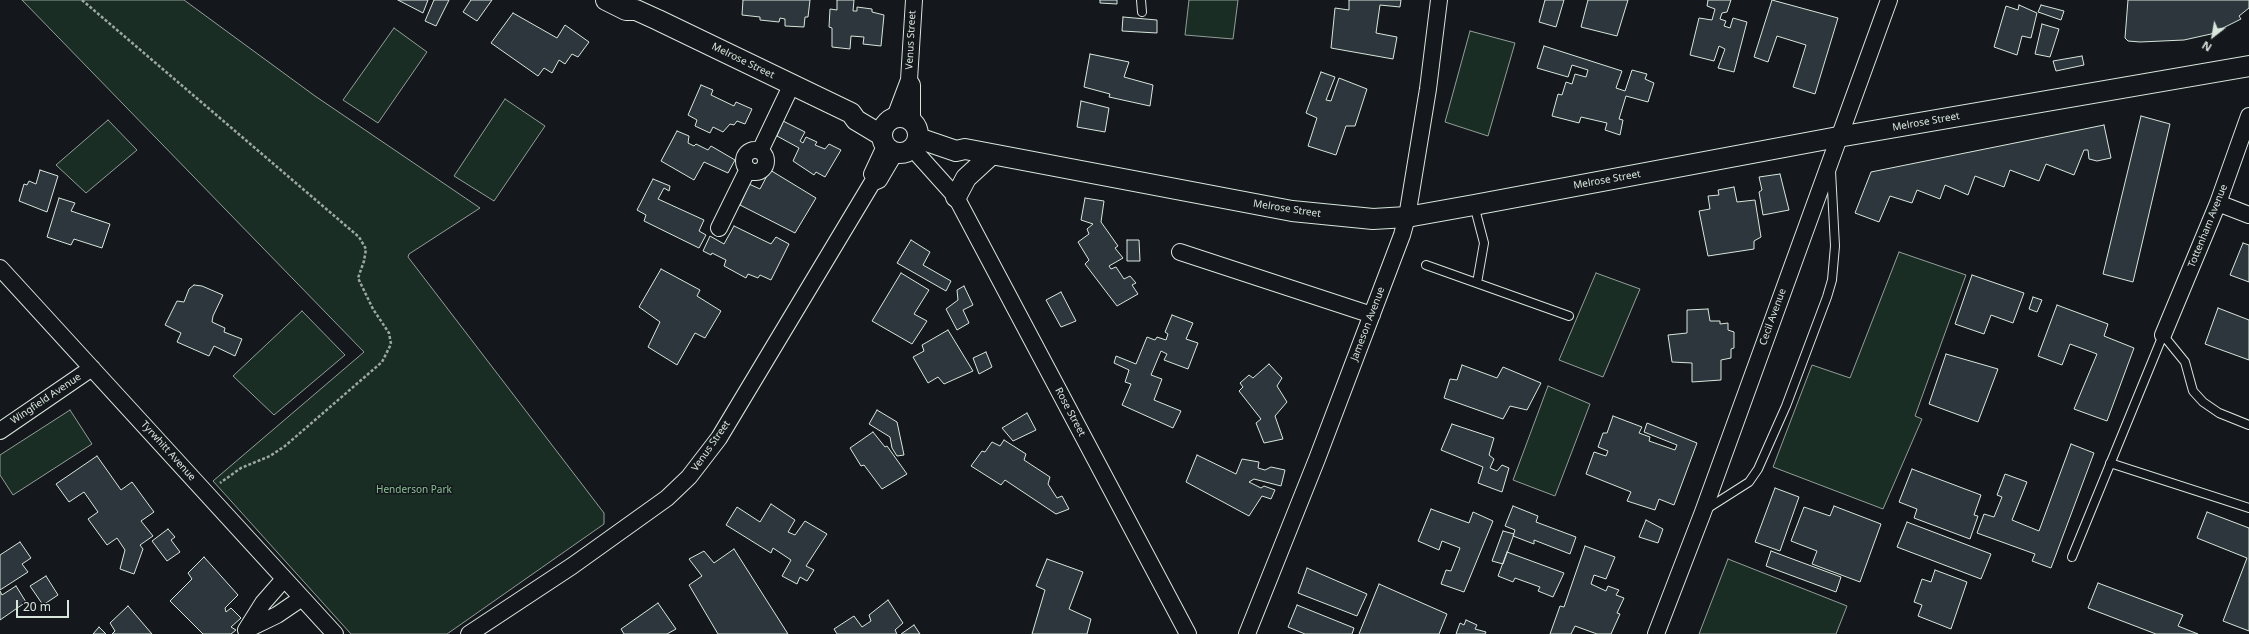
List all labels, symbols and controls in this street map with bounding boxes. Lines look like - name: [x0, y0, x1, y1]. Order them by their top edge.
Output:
- street label: Venus Street: [903, 10, 919, 70]
- north arrow: [2193, 16, 2233, 56]
- text: N: [2199, 38, 2214, 55]
- street label: Melrose Street: [710, 41, 776, 81]
- street label: Melrose Street: [1891, 110, 1961, 134]
- street label: Melrose Street: [1572, 168, 1642, 192]
- street label: Tottenham Avenue: [2186, 183, 2230, 269]
- street label: Melrose Street: [1252, 198, 1322, 220]
- street label: Jameson Avenue: [1348, 285, 1388, 363]
- street label: Cecil Avenue: [1757, 287, 1789, 347]
- street label: Wingfield Avenue: [9, 371, 83, 427]
- street label: Rose Street: [1052, 386, 1088, 438]
- street label: Venus Street: [689, 418, 733, 474]
- street label: Tyrwhitt Avenue: [138, 419, 198, 483]
- park label: Henderson Park: [376, 484, 452, 496]
- scale bar: [18, 592, 71, 618]
- text: 20 m: [23, 598, 51, 615]

